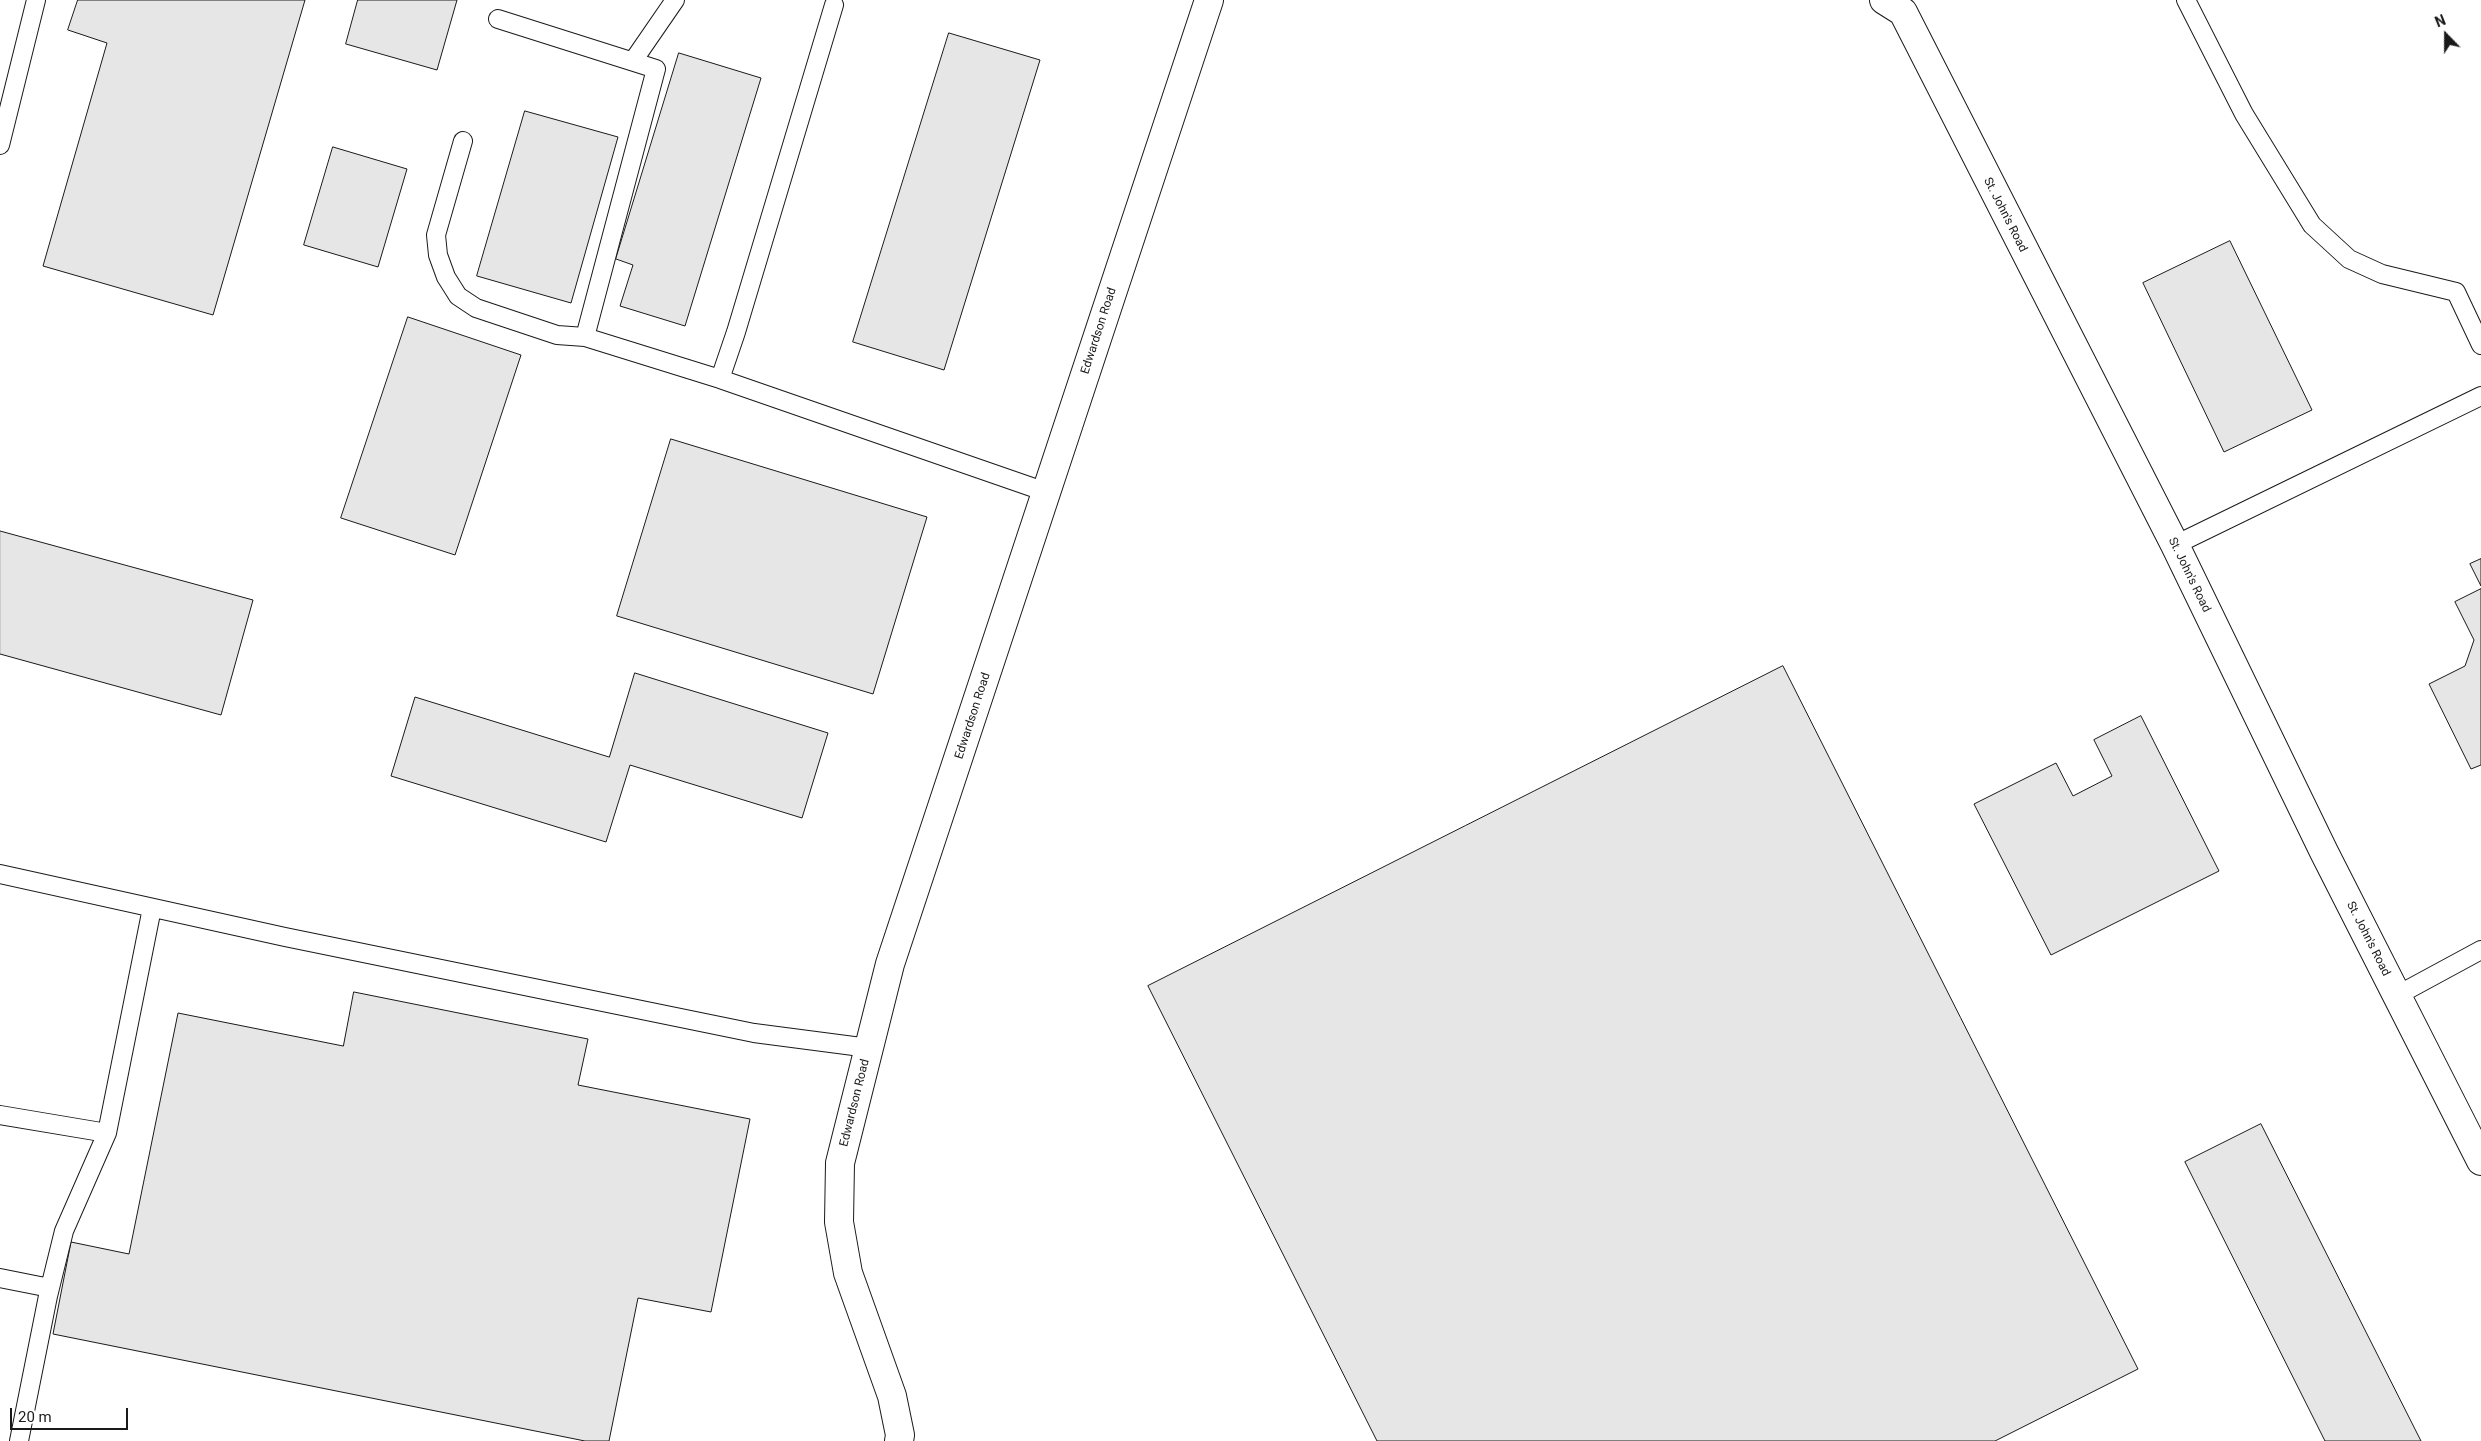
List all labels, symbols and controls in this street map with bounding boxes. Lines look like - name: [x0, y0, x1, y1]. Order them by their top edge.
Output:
- north arrow: [2421, 10, 2471, 60]
- text: N: [2433, 12, 2448, 30]
- street label: St. John's Road: [1980, 175, 2030, 255]
- street label: Edwardson Road: [1078, 286, 1120, 376]
- street label: St. John's Road: [2165, 535, 2213, 615]
- street label: Edwardson Road: [952, 671, 994, 761]
- street label: St. John's Road: [2343, 899, 2393, 979]
- street label: Edwardson Road: [837, 1058, 873, 1148]
- scale bar: [12, 1398, 130, 1430]
- text: 20 m: [18, 1408, 52, 1426]

